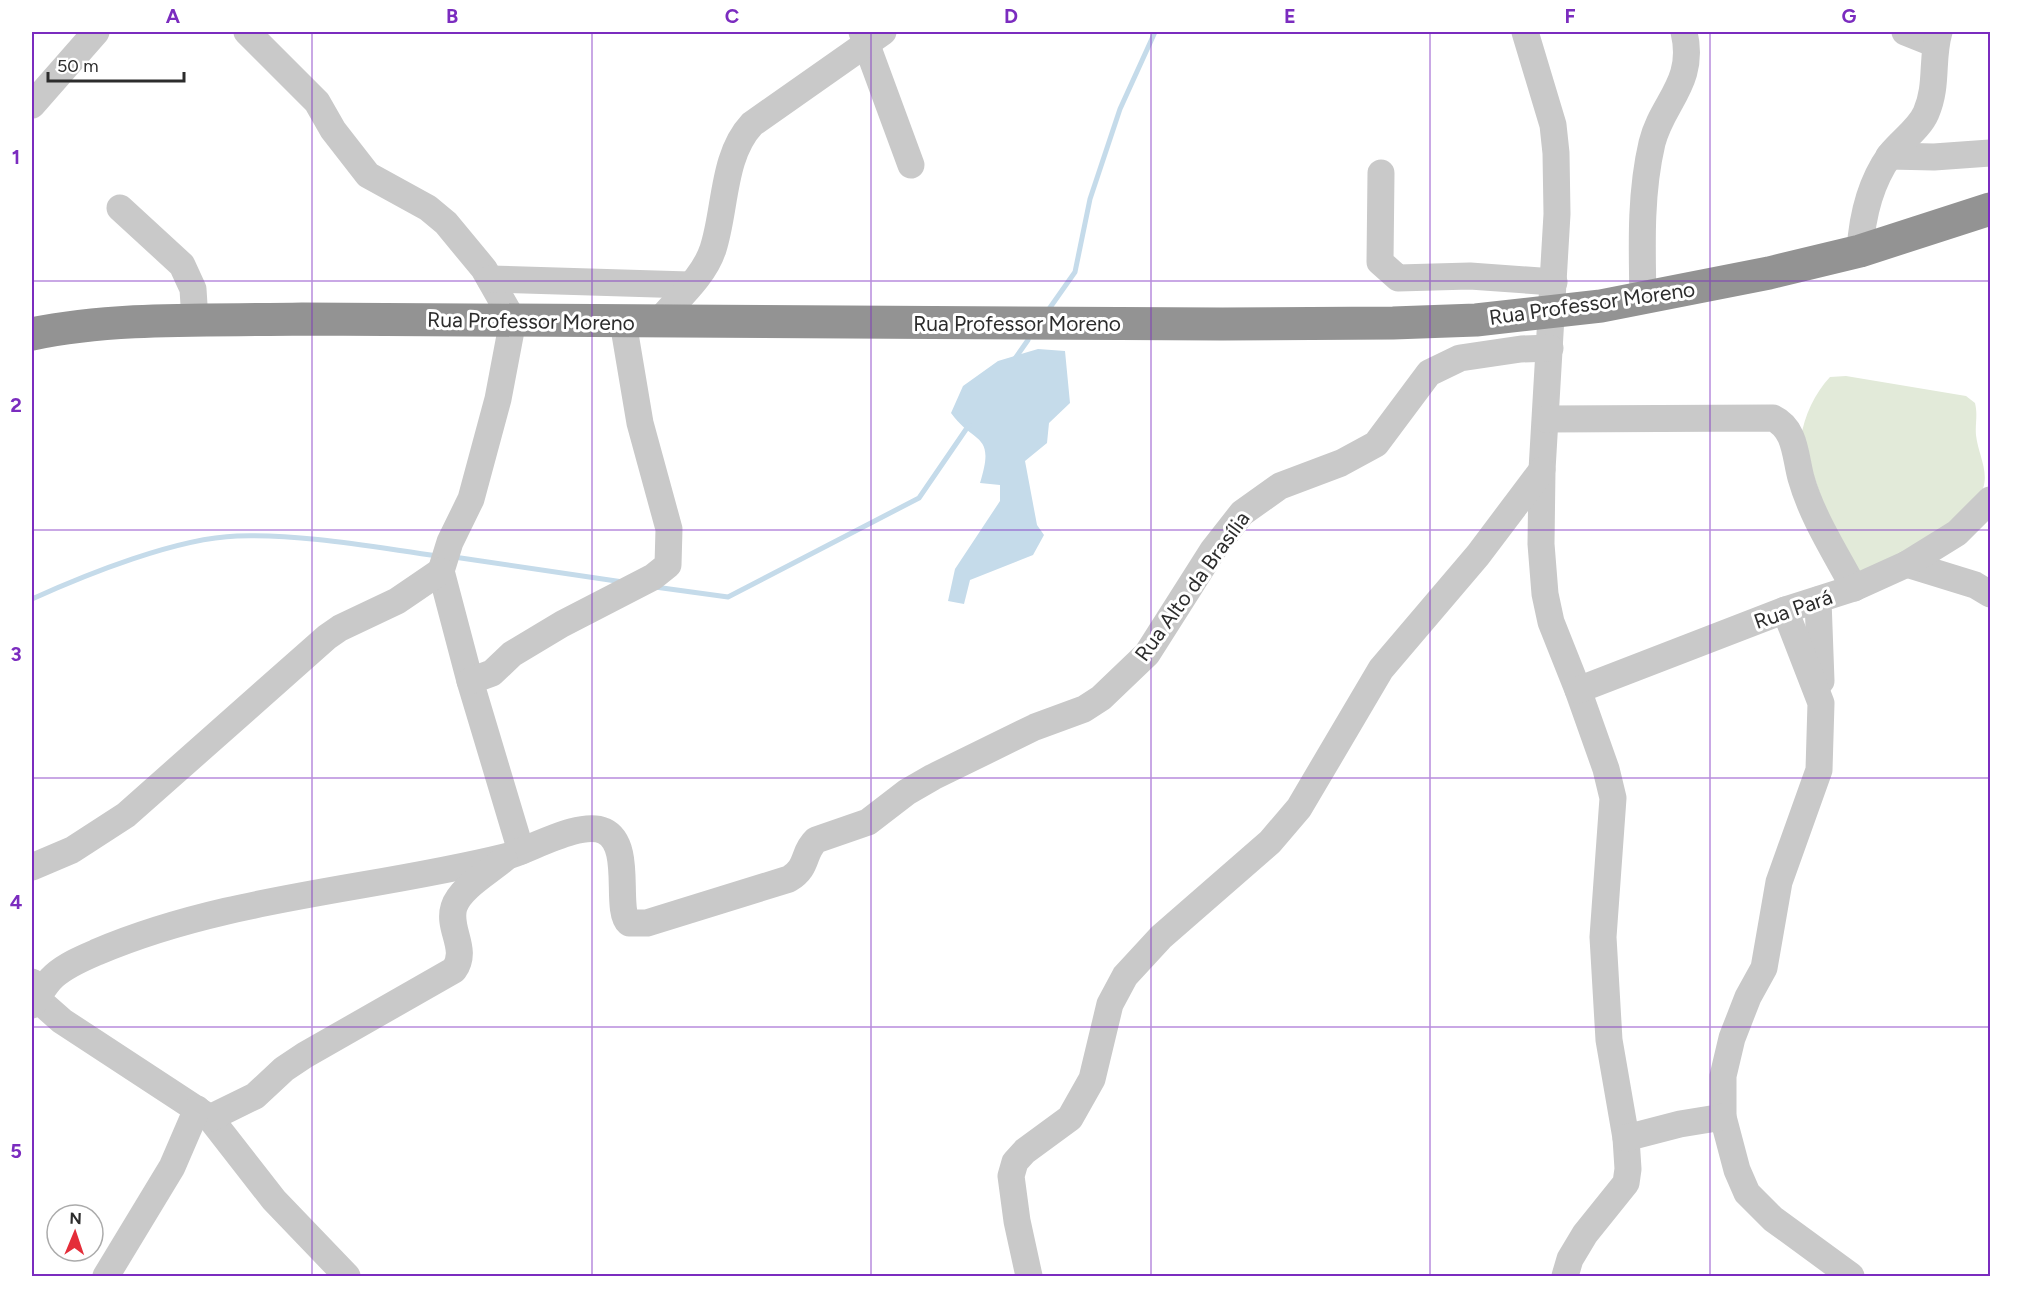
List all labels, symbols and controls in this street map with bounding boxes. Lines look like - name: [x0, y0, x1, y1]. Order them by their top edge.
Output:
- text: A: [166, 4, 181, 28]
- text: B: [446, 4, 458, 28]
- text: C: [725, 4, 739, 28]
- text: D: [1004, 4, 1018, 28]
- text: E: [1284, 4, 1296, 28]
- text: F: [1564, 4, 1576, 28]
- text: G: [1842, 4, 1857, 28]
- scale bar: [48, 45, 184, 83]
- text: 50 m: [57, 55, 99, 77]
- text: 1: [12, 145, 20, 169]
- street label: Rua Professor Moreno: [1487, 276, 1697, 330]
- street label: Rua Professor Moreno: [427, 307, 635, 335]
- street label: Rua Professor Moreno: [913, 311, 1121, 336]
- text: 2: [10, 393, 22, 417]
- street label: Rua Alto da Brasília: [1129, 506, 1255, 666]
- street label: Rua Pará: [1751, 584, 1835, 634]
- text: 3: [10, 642, 22, 666]
- text: 4: [10, 890, 23, 914]
- text: 5: [10, 1139, 22, 1163]
- north arrow: [45, 1203, 105, 1263]
- text: N: [69, 1209, 82, 1228]

